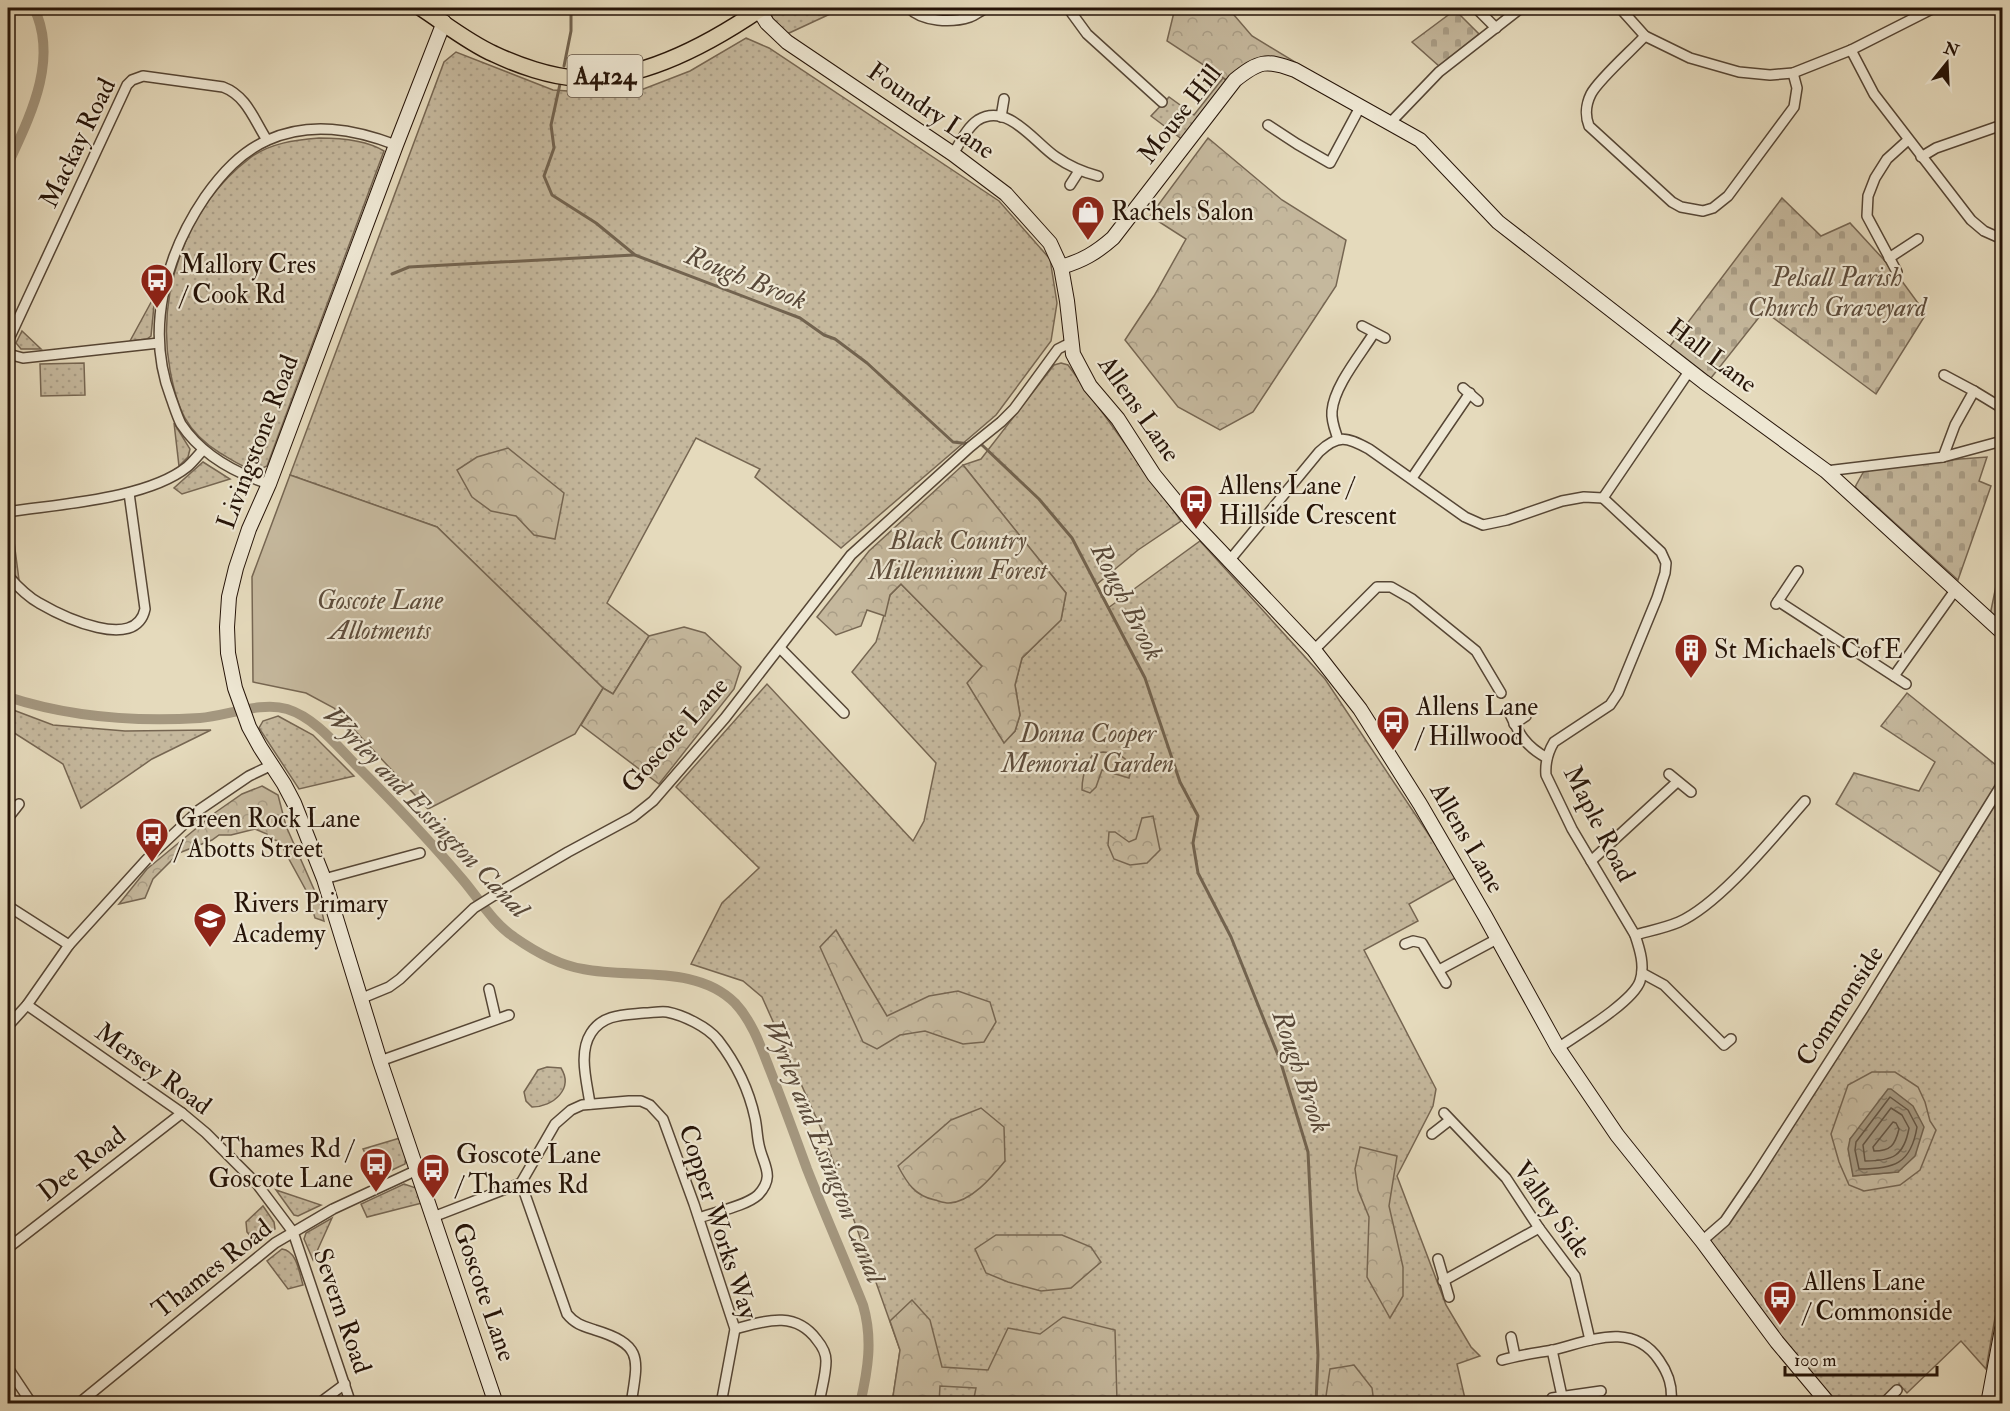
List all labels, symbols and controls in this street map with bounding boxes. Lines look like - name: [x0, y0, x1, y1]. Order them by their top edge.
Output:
- north arrow: [1917, 33, 1977, 93]
- text: N: [1940, 38, 1962, 62]
- road number: A4124: [568, 55, 642, 97]
- street label: Foundry Lane: [861, 55, 1001, 167]
- street label: Mouse Hill: [1131, 58, 1229, 170]
- street label: Mackay Road: [33, 73, 123, 213]
- shop icon: Rachels Salon: [1070, 194, 1106, 241]
- place label: Rachels Salon: [1111, 196, 1254, 228]
- water label: Rough Brook: [680, 238, 811, 317]
- place label: Mallory Cres / Cook Rd: [178, 249, 316, 311]
- bus stop icon: Mallory Cres / Cook Rd: [139, 262, 175, 309]
- park label: Pelsall Parish Church Graveyard: [1748, 262, 1929, 324]
- street label: Hall Lane: [1661, 312, 1763, 400]
- street label: Allens Lane: [1090, 349, 1187, 468]
- street label: Livingstone Road: [210, 350, 306, 534]
- place label: Allens Lane / Hillside Crescent: [1218, 470, 1397, 532]
- bus stop icon: Allens Lane / Hillside Crescent: [1178, 483, 1214, 530]
- park label: Black Country Millennium Forest: [867, 525, 1049, 587]
- water label: Rough Brook: [1083, 537, 1171, 666]
- park label: Goscote Lane Allotments: [317, 585, 444, 647]
- building icon: St Michaels CofE: [1673, 632, 1709, 679]
- place label: St Michaels CofE: [1714, 634, 1903, 666]
- street label: Goscote Lane: [615, 670, 735, 799]
- place label: Allens Lane / Hillwood: [1414, 691, 1538, 753]
- water label: Wyrley and Essington Canal: [316, 699, 538, 927]
- bus stop icon: Allens Lane / Hillwood: [1375, 704, 1411, 751]
- park label: Donna Cooper Memorial Garden: [1000, 718, 1174, 780]
- street label: Maple Road: [1555, 761, 1642, 888]
- street label: Allens Lane: [1422, 776, 1511, 899]
- place label: Green Rock Lane / Abotts Street: [173, 803, 360, 865]
- bus stop icon: Green Rock Lane / Abotts Street: [134, 816, 170, 863]
- place label: Rivers Primary Academy: [232, 888, 388, 950]
- school or university icon: Rivers Primary Academy: [192, 901, 228, 948]
- street label: Commonside: [1789, 940, 1891, 1072]
- water label: Rough Brook: [1264, 1005, 1337, 1138]
- water label: Wyrley and Essington Canal: [756, 1014, 893, 1290]
- street label: Mersey Road: [88, 1016, 218, 1122]
- street label: Dee Road: [32, 1120, 132, 1208]
- street label: Copper Works Way: [671, 1121, 765, 1324]
- place label: Thames Rd / Goscote Lane: [208, 1133, 355, 1195]
- place label: Goscote Lane / Thames Rd: [454, 1139, 601, 1201]
- bus stop icon: Thames Rd / Goscote Lane: [358, 1146, 394, 1193]
- bus stop icon: Goscote Lane / Thames Rd: [415, 1152, 451, 1199]
- street label: Valley Side: [1506, 1155, 1598, 1265]
- street label: Thames Road: [146, 1212, 278, 1326]
- street label: Goscote Lane: [445, 1218, 523, 1366]
- street label: Severn Road: [306, 1244, 378, 1378]
- place label: Allens Lane / Commonside: [1801, 1266, 1952, 1328]
- bus stop icon: Allens Lane / Commonside: [1762, 1279, 1798, 1326]
- scale bar: [1785, 1339, 1936, 1377]
- text: 100 m: [1794, 1349, 1837, 1372]

